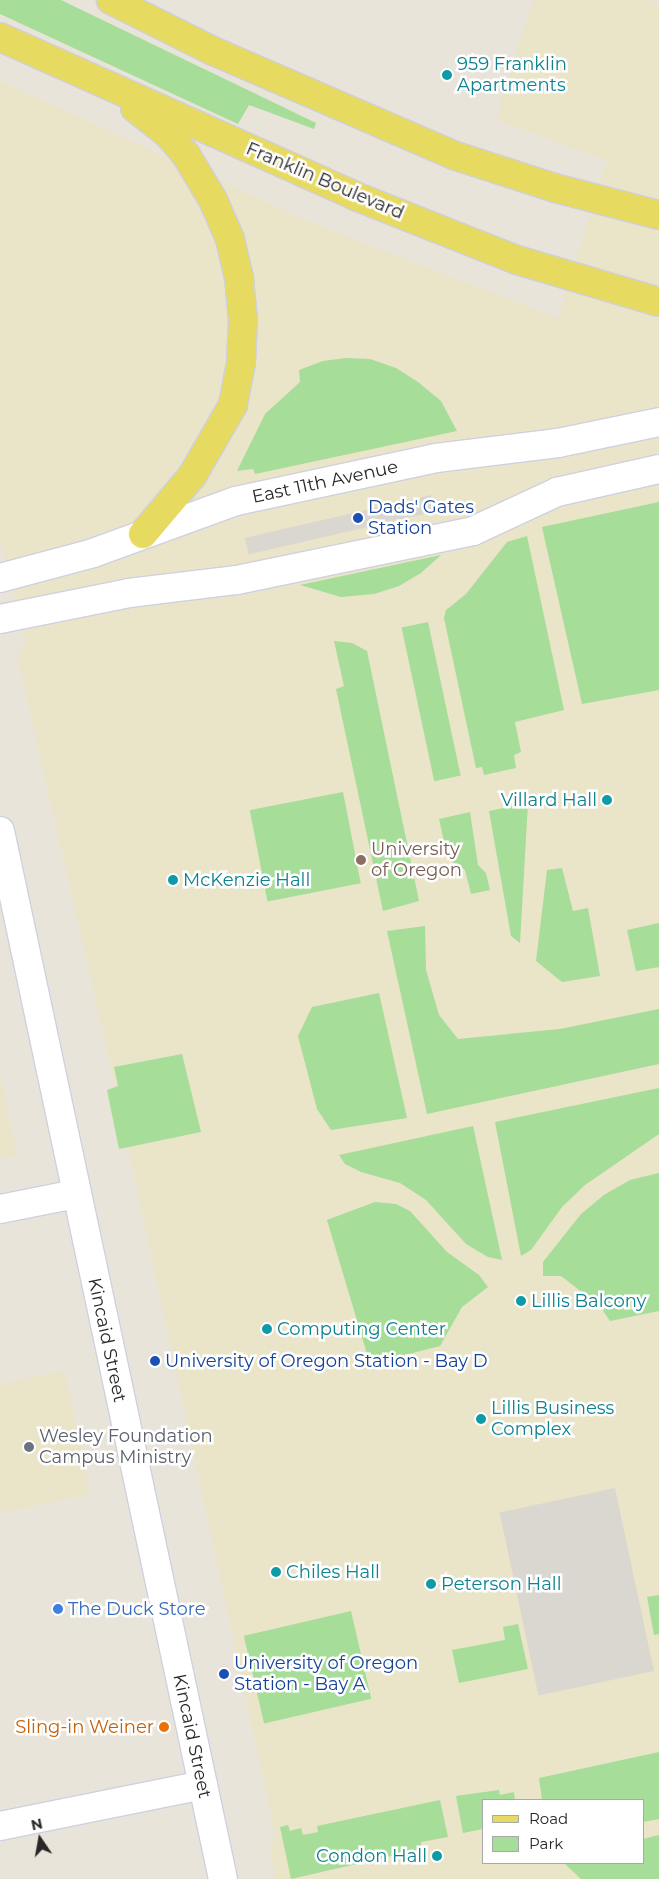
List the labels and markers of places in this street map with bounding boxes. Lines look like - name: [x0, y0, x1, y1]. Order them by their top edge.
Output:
- place label: 959 Franklin Apartments: [457, 54, 567, 96]
- marker: 959 Franklin Apartments: [441, 69, 453, 81]
- place label: Dads' Gates Station: [368, 497, 474, 540]
- marker: Dads' Gates Station: [352, 512, 364, 524]
- place label: Villard Hall: [501, 789, 597, 811]
- marker: Villard Hall: [601, 794, 613, 806]
- place label: University of Oregon: [371, 839, 462, 882]
- marker: University of Oregon: [355, 854, 367, 866]
- place label: McKenzie Hall: [183, 869, 310, 891]
- marker: McKenzie Hall: [167, 874, 179, 886]
- place label: Lillis Balcony: [531, 1290, 646, 1312]
- marker: Lillis Balcony: [515, 1295, 527, 1307]
- place label: Computing Center: [277, 1318, 446, 1340]
- marker: Computing Center: [261, 1323, 273, 1335]
- place label: University of Oregon Station - Bay D: [165, 1350, 488, 1372]
- marker: University of Oregon Station - Bay D: [149, 1355, 161, 1367]
- place label: Lillis Business Complex: [491, 1398, 614, 1440]
- marker: Lillis Business Complex: [475, 1413, 487, 1425]
- place label: Wesley Foundation Campus Ministry: [39, 1426, 213, 1468]
- marker: Wesley Foundation Campus Ministry: [23, 1441, 35, 1453]
- place label: Chiles Hall: [286, 1561, 380, 1583]
- marker: Chiles Hall: [270, 1566, 282, 1578]
- place label: Peterson Hall: [441, 1573, 561, 1595]
- marker: Peterson Hall: [425, 1578, 437, 1590]
- place label: The Duck Store: [68, 1598, 206, 1620]
- marker: The Duck Store: [52, 1603, 64, 1615]
- place label: University of Oregon Station - Bay A: [234, 1653, 418, 1696]
- marker: University of Oregon Station - Bay A: [218, 1668, 230, 1680]
- place label: Sling-in Weiner: [15, 1716, 154, 1738]
- marker: Sling-in Weiner: [158, 1721, 170, 1733]
- place label: Condon Hall: [316, 1845, 427, 1867]
- marker: Condon Hall: [431, 1850, 443, 1862]

